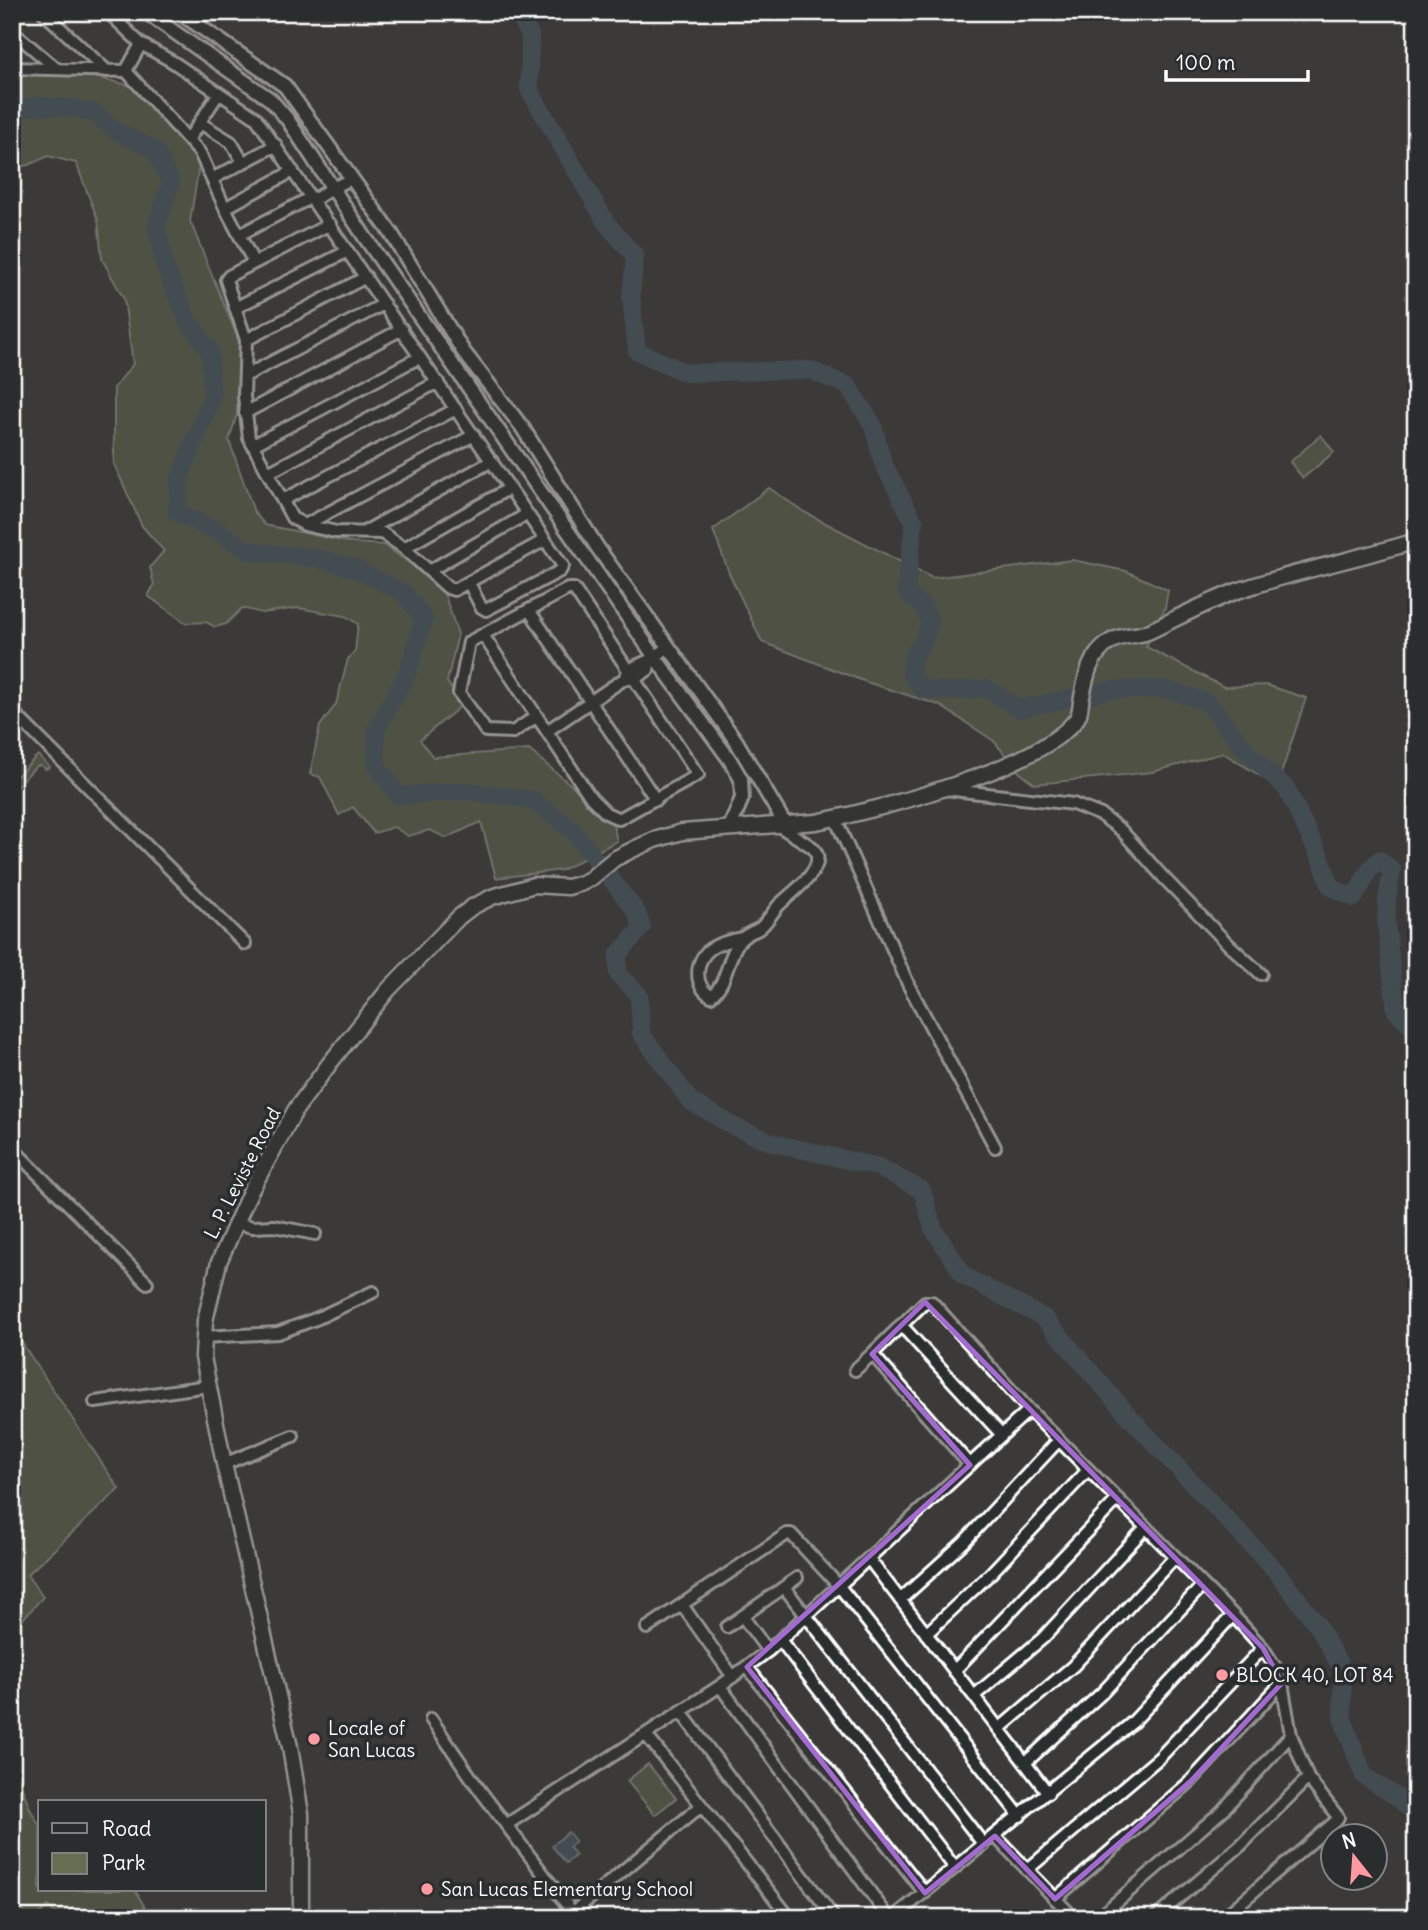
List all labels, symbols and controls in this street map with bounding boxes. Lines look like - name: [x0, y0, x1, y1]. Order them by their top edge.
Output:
- scale bar: [1166, 38, 1307, 82]
- text: 100 m: [1176, 49, 1235, 76]
- street label: L. P. Leviste Road: [198, 1103, 286, 1243]
- place label: BLOCK 40, LOT 84: [1236, 1663, 1394, 1687]
- marker: BLOCK 40, LOT 84: [1214, 1667, 1230, 1683]
- place label: Locale of San Lucas: [328, 1716, 415, 1762]
- marker: Locale of San Lucas: [306, 1731, 322, 1747]
- legend: [38, 1800, 266, 1892]
- text: Road: [102, 1815, 151, 1842]
- north arrow: [1320, 1822, 1390, 1892]
- text: N: [1339, 1827, 1359, 1854]
- text: Park: [102, 1849, 145, 1876]
- place label: San Lucas Elementary School: [441, 1877, 693, 1901]
- marker: San Lucas Elementary School: [419, 1881, 435, 1897]

